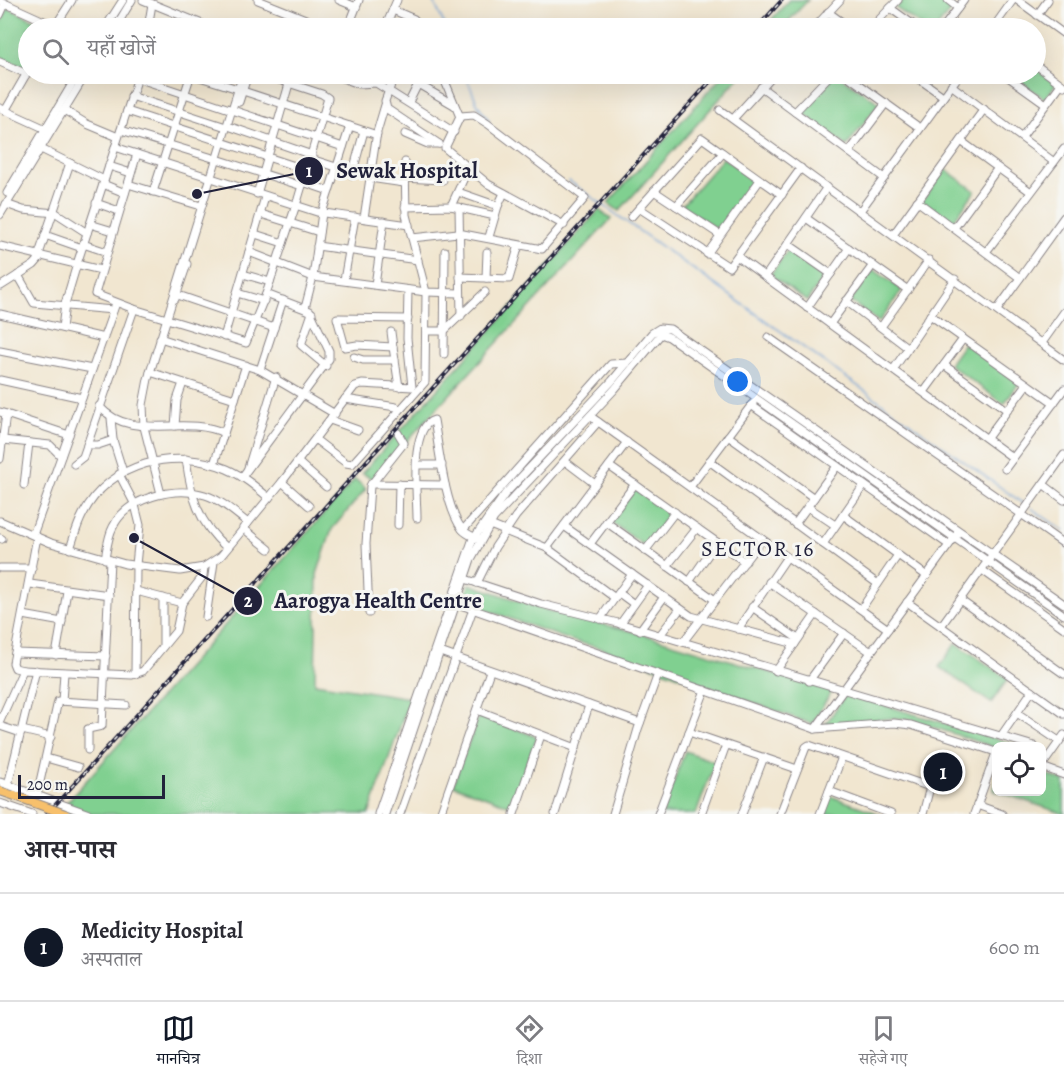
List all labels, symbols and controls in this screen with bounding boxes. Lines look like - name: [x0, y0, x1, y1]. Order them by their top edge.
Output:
- search box: [18, 18, 1046, 84]
- text: यहाँ खोजें: [87, 33, 156, 63]
- icon: search: [39, 35, 72, 68]
- callout: Sewak Hospital: [294, 151, 490, 191]
- text: Sewak Hospital: [336, 156, 478, 186]
- text: 1: [306, 159, 313, 183]
- your location: [723, 367, 752, 396]
- district label: SECTOR 16: [701, 534, 815, 564]
- callout: Aarogya Health Centre: [233, 581, 494, 621]
- text: Aarogya Health Centre: [273, 586, 482, 616]
- text: 2: [244, 589, 253, 613]
- map controls: [992, 742, 1046, 796]
- button: locate: [992, 742, 1046, 796]
- pin: 1: [924, 750, 962, 794]
- scale bar: [18, 772, 165, 800]
- text: 200 m: [27, 774, 68, 796]
- text: आस-पास: [24, 832, 116, 867]
- text: Medicity Hospital: [81, 916, 243, 946]
- text: 1: [40, 934, 47, 961]
- text: 600 m: [989, 934, 1040, 961]
- text: अस्पताल: [81, 946, 142, 973]
- tab: मानचित्र: [156, 1012, 200, 1074]
- tab: दिशा: [513, 1012, 546, 1074]
- tab: सहेजे गए: [859, 1012, 908, 1074]

